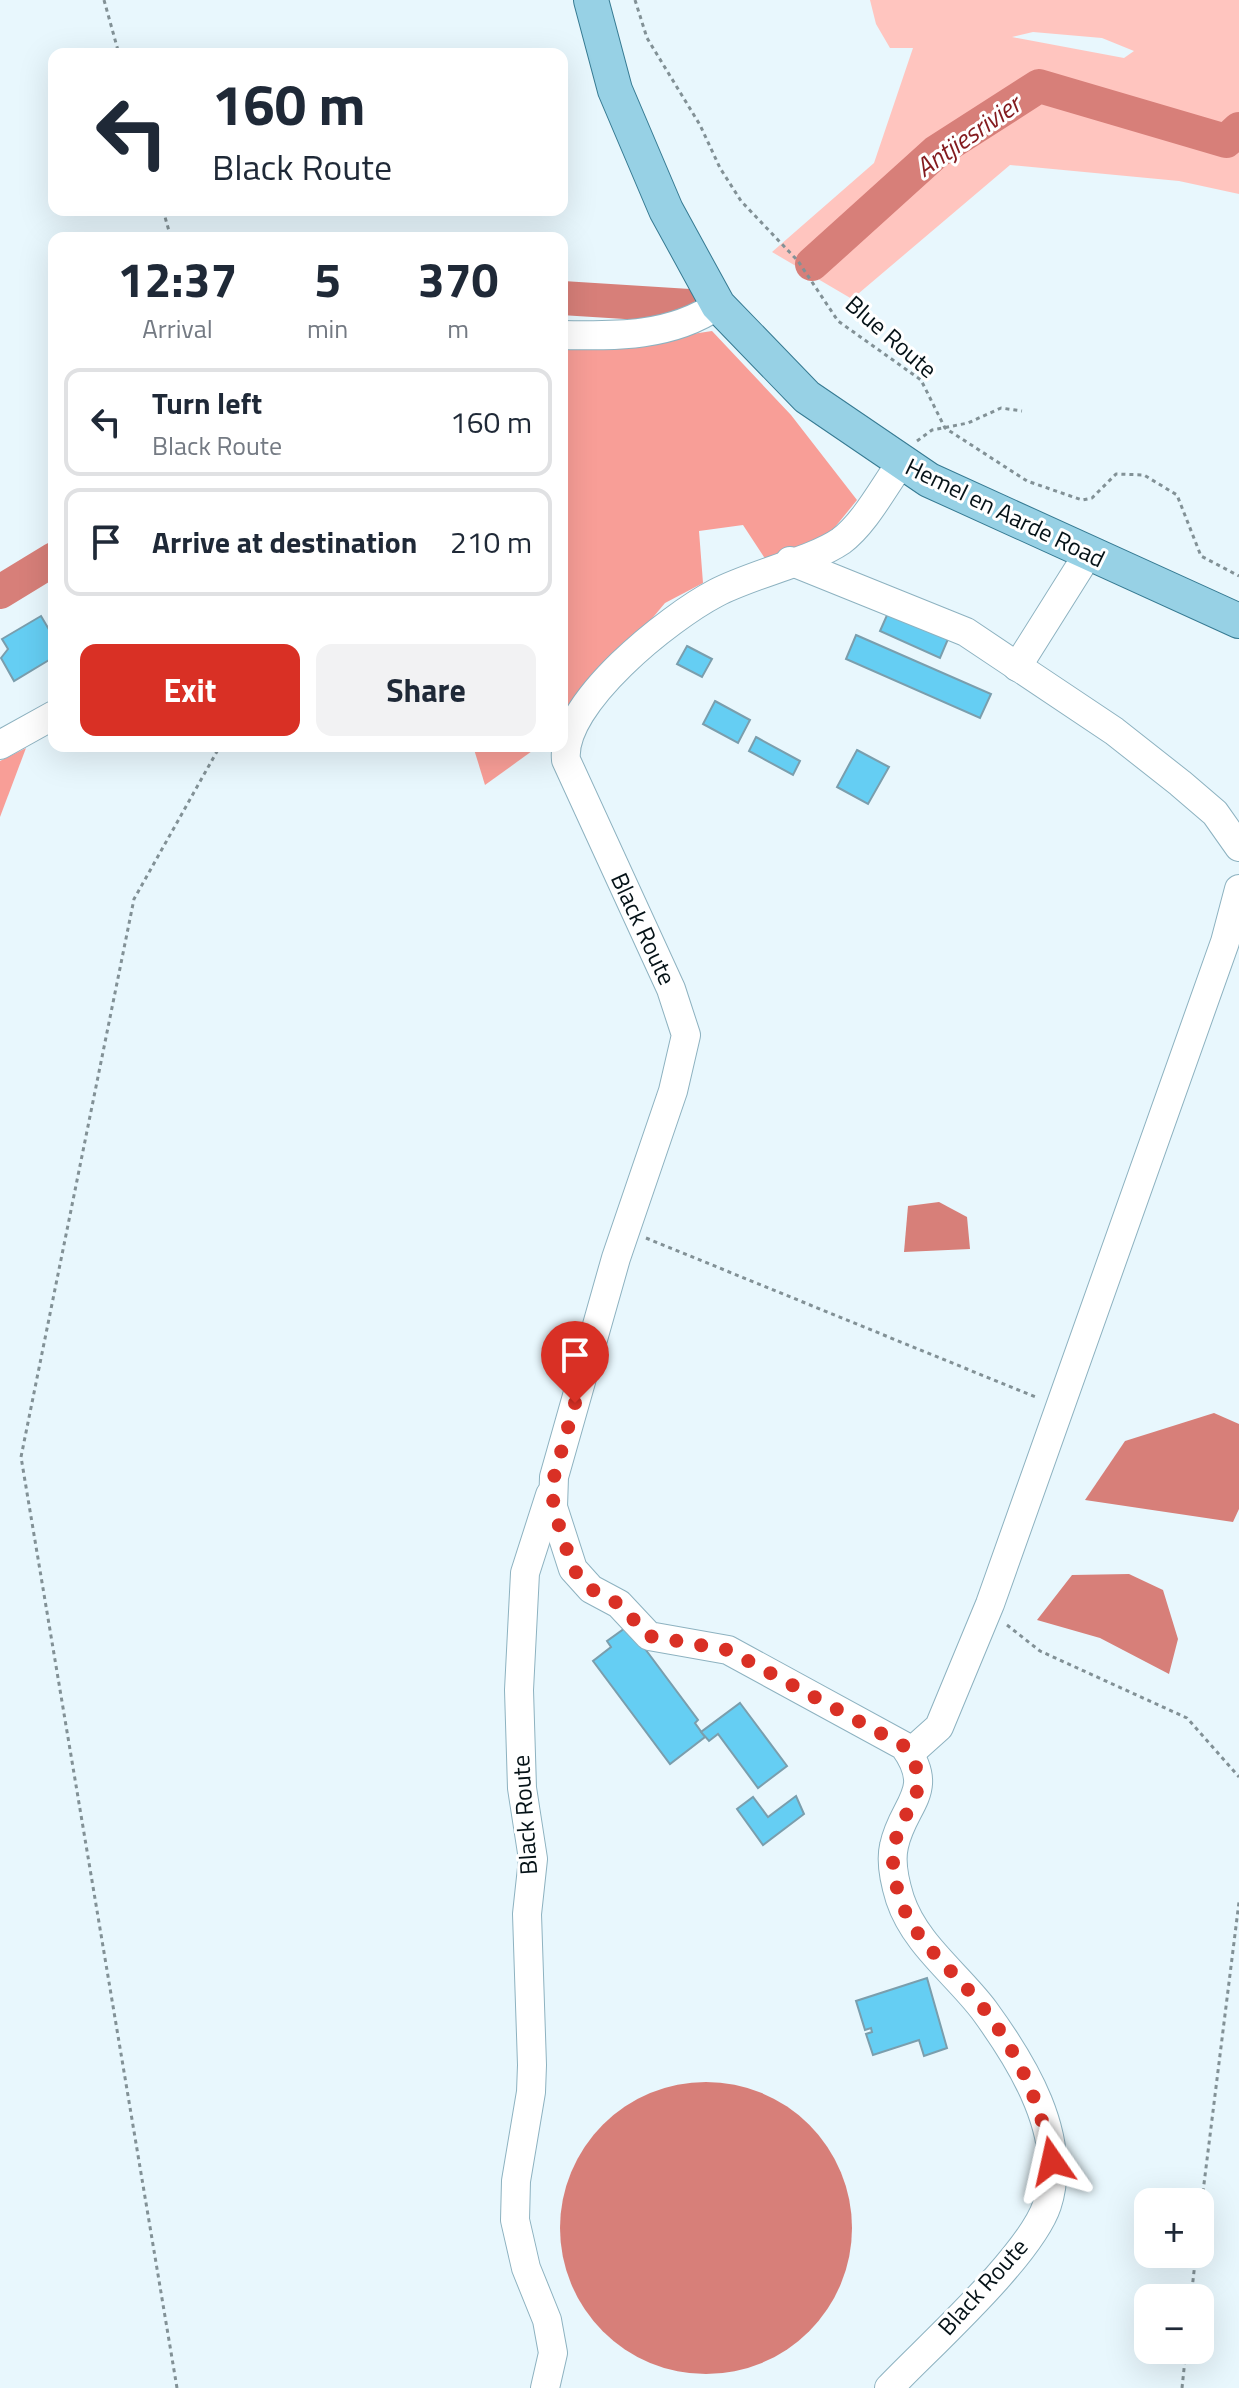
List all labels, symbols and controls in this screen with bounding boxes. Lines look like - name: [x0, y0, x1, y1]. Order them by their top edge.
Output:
- text: 160 m: [212, 62, 365, 147]
- icon: left: [80, 80, 184, 184]
- water label: Antjiesrivier: [907, 84, 1030, 186]
- text: Black Route: [212, 139, 392, 194]
- text: 12:37: [118, 243, 237, 316]
- text: 5: [314, 243, 341, 316]
- text: 370: [418, 243, 498, 316]
- street label: Blue Route: [838, 286, 945, 386]
- text: Arrival: [142, 309, 213, 348]
- text: min: [307, 309, 348, 348]
- text: m: [447, 309, 469, 348]
- text: Turn left: [152, 380, 262, 426]
- text: 160 m: [450, 399, 532, 445]
- icon: left: [84, 400, 128, 444]
- text: Black Route: [152, 426, 282, 465]
- street label: Hemel en Aarde Road: [900, 448, 1111, 576]
- text: Arrive at destination: [152, 519, 417, 565]
- text: 210 m: [450, 519, 532, 565]
- icon: arrive: [84, 520, 128, 564]
- button: Exit: [80, 644, 300, 736]
- button: Share: [316, 644, 536, 736]
- street label: Black Route: [602, 867, 686, 991]
- pin: [541, 1321, 609, 1403]
- icon: arrive: [553, 1333, 597, 1377]
- street label: Black Route: [502, 1754, 546, 1876]
- position arrow: [1010, 2119, 1094, 2203]
- map controls: [1134, 2188, 1214, 2364]
- button: +: [1134, 2188, 1214, 2268]
- street label: Black Route: [929, 2230, 1036, 2343]
- button: −: [1134, 2284, 1214, 2364]

